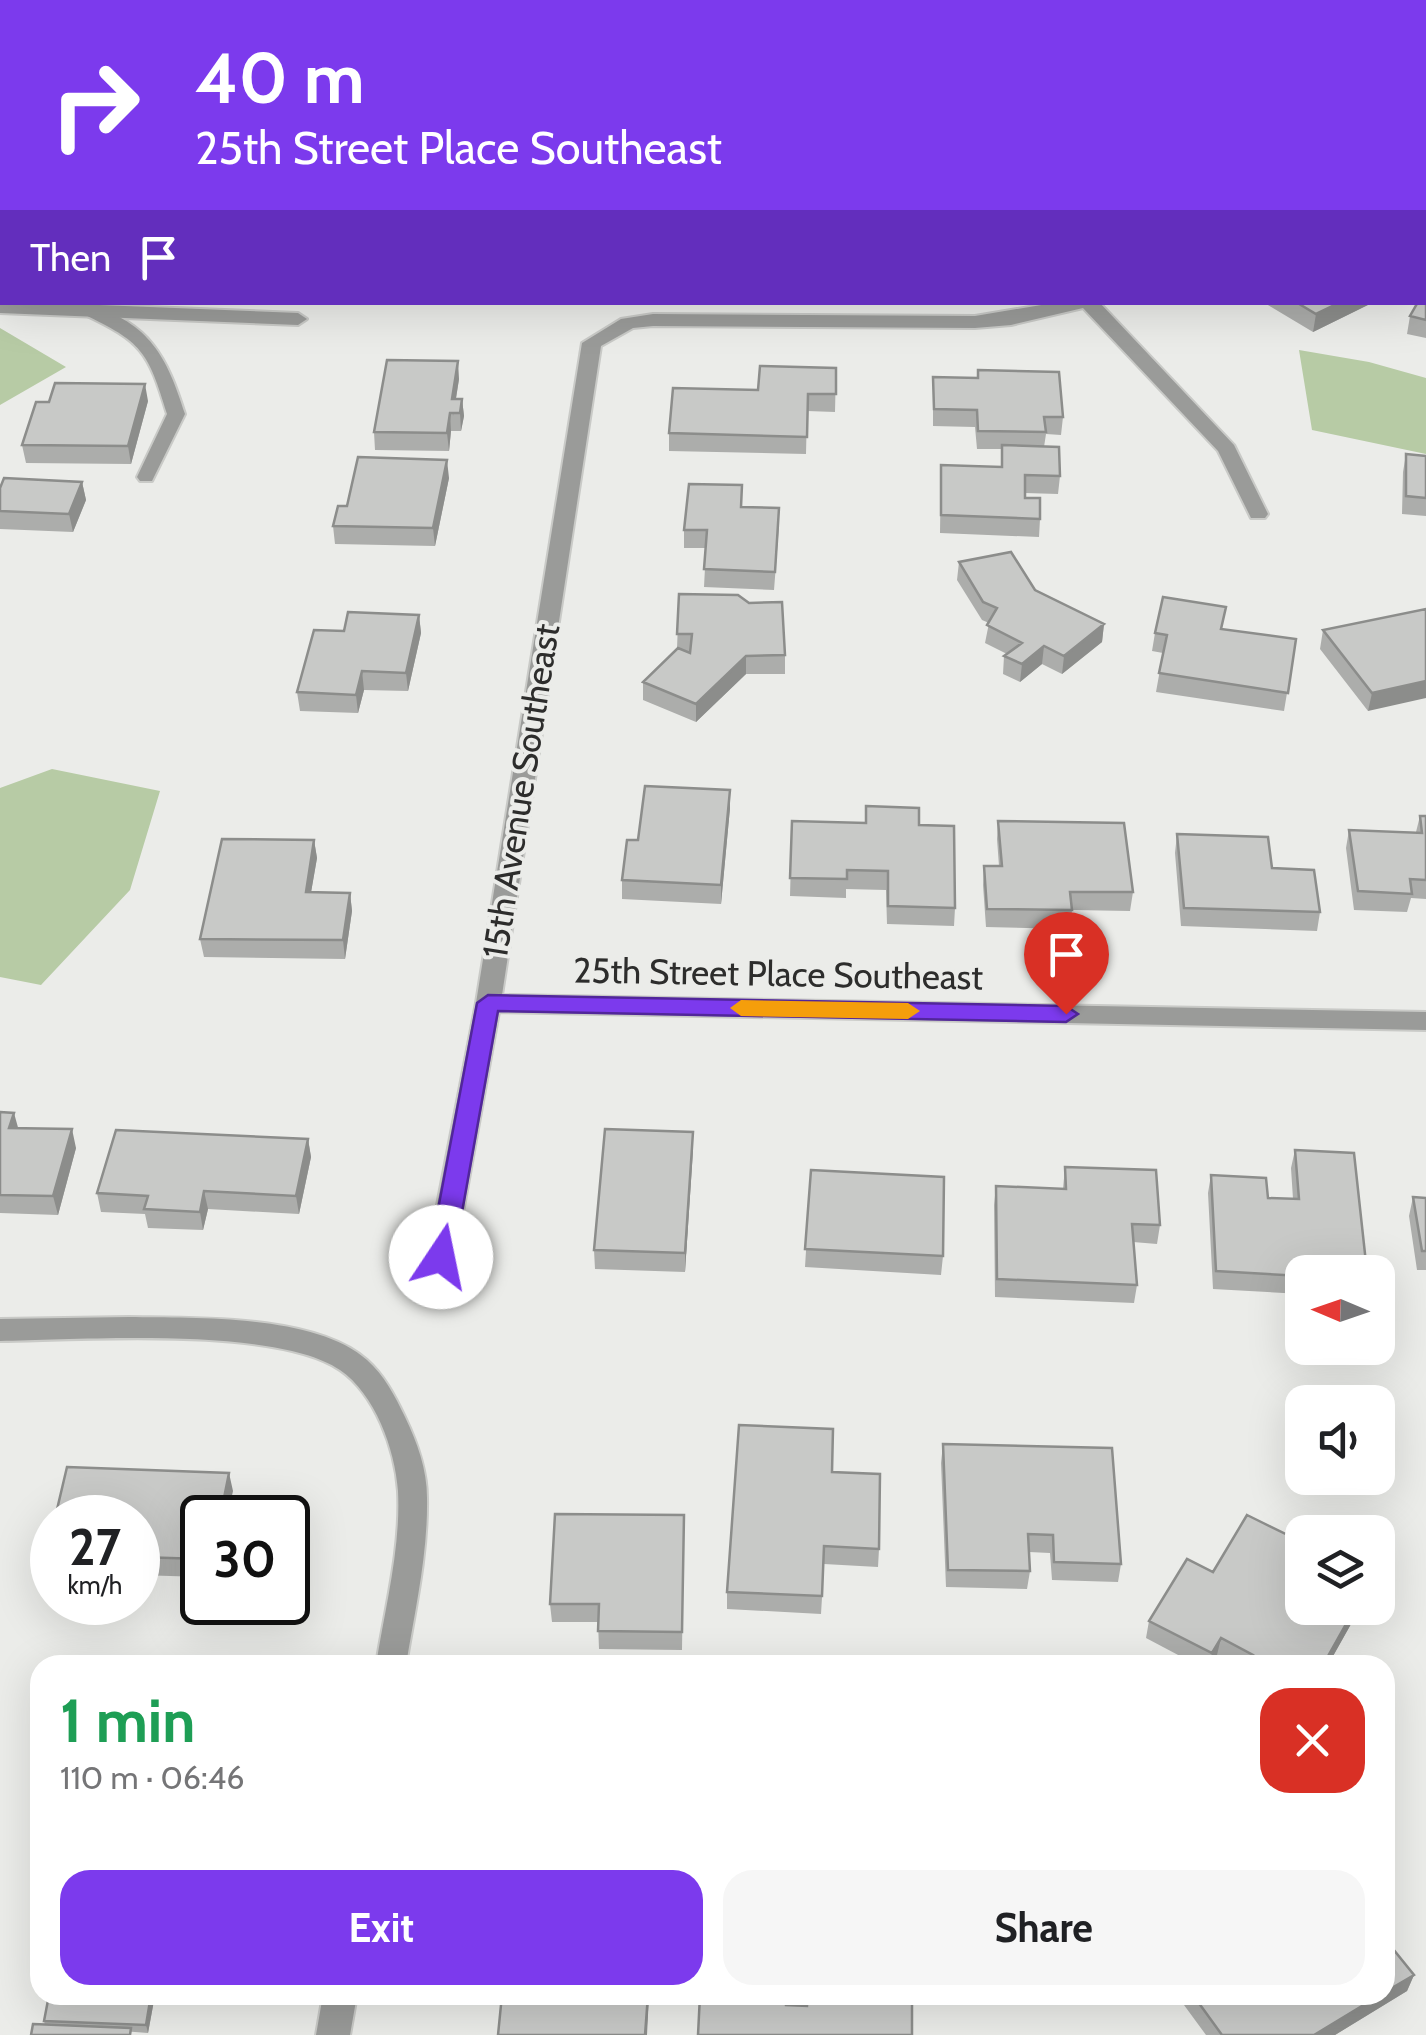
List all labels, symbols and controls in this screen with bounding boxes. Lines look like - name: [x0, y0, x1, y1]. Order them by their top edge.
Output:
- text: 40 m: [195, 35, 364, 121]
- icon: right: [30, 40, 160, 170]
- text: 25th Street Place Southeast: [195, 121, 722, 175]
- icon: arrive: [131, 230, 186, 285]
- text: Then: [30, 234, 111, 281]
- street label: 15th Avenue Southeast: [473, 621, 568, 961]
- pin: [1024, 912, 1109, 1015]
- icon: arrive: [1039, 927, 1094, 982]
- street label: 25th Street Place Southeast: [573, 948, 983, 999]
- position arrow: [389, 1205, 493, 1309]
- north arrow: [1285, 1255, 1395, 1365]
- map controls: [1285, 1255, 1395, 1625]
- button: sound: [1285, 1385, 1395, 1495]
- speed limit sign: 30: [180, 1495, 310, 1625]
- button: layers: [1285, 1515, 1395, 1625]
- text: 27: [69, 1517, 121, 1578]
- text: km/h: [68, 1570, 122, 1600]
- text: 1 min: [60, 1684, 195, 1757]
- button: close: [1260, 1688, 1365, 1793]
- text: 110 m · 06:46: [60, 1758, 244, 1797]
- button: Exit: [60, 1870, 703, 1985]
- button: Share: [723, 1870, 1365, 1985]

